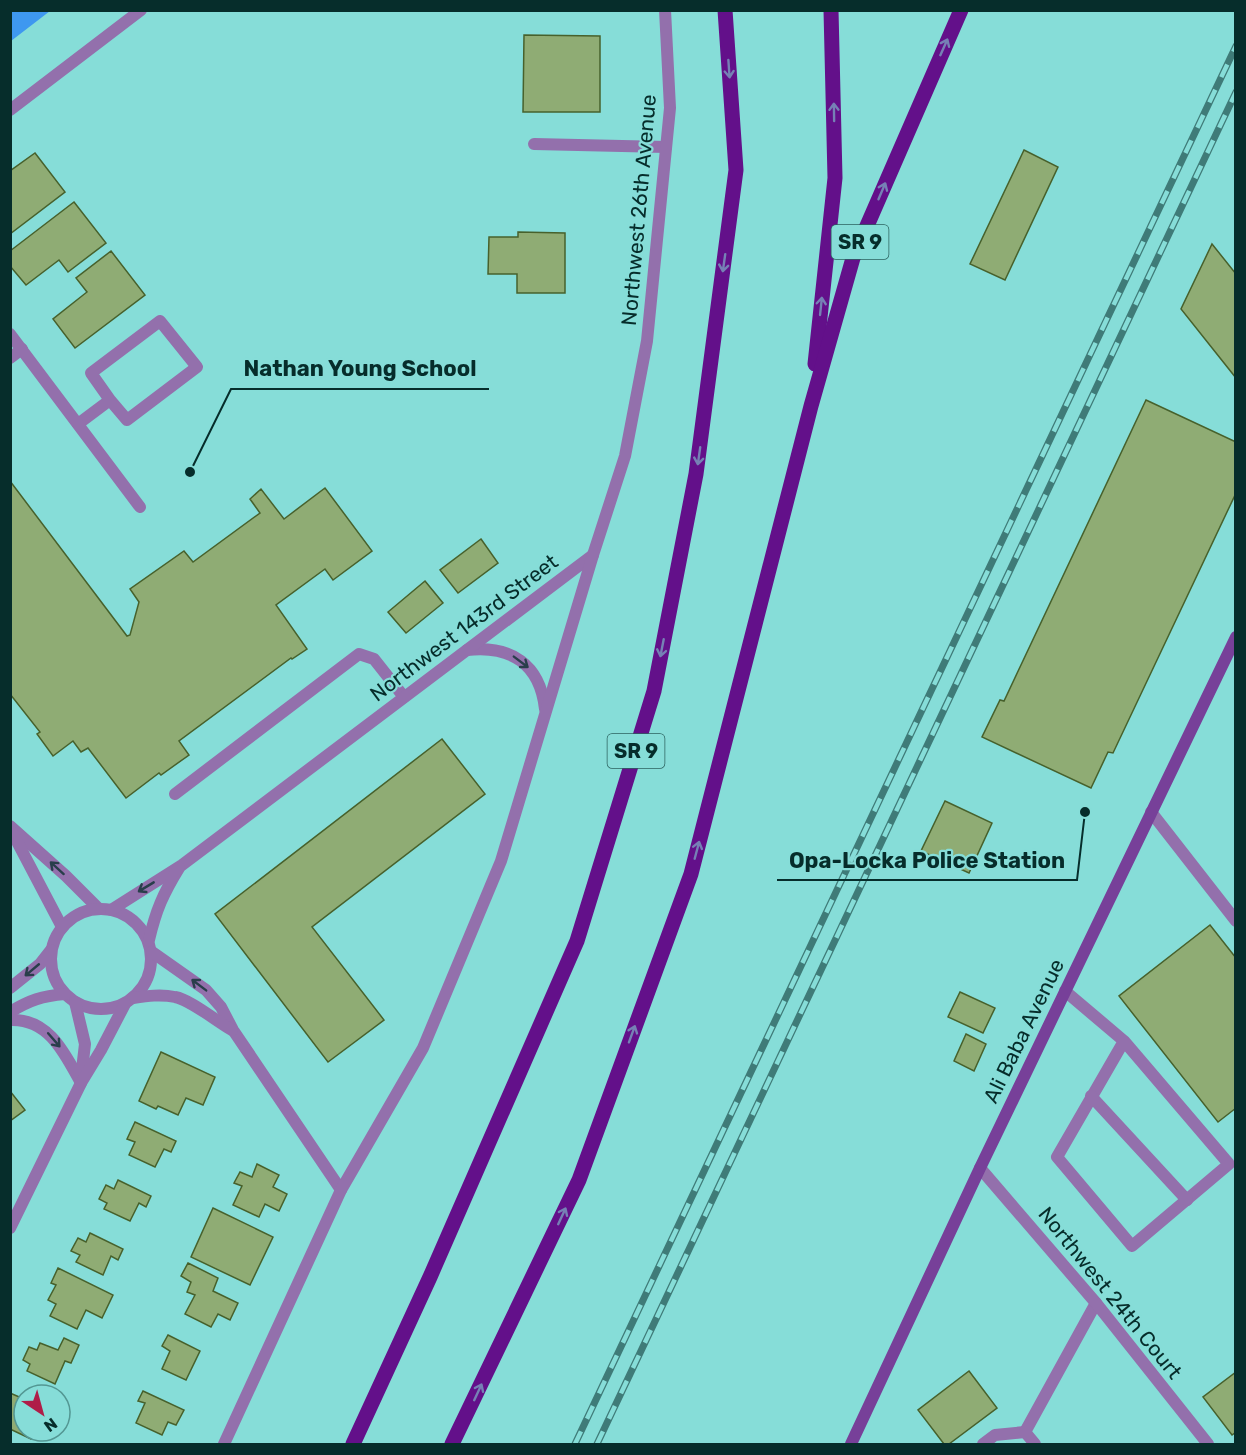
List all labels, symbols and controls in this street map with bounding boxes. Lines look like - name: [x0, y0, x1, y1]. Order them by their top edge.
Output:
- one-way arrow: [939, 39, 950, 57]
- one-way arrow: [724, 58, 735, 78]
- street label: Northwest 26th Avenue: [616, 93, 661, 327]
- one-way arrow: [828, 102, 839, 122]
- one-way arrow: [877, 182, 888, 201]
- road number: SR 9: [832, 225, 888, 259]
- one-way arrow: [719, 252, 730, 272]
- one-way arrow: [816, 296, 827, 316]
- callout: Nathan Young School: [231, 349, 489, 389]
- text: Nathan Young School: [244, 355, 476, 382]
- one-way arrow: [693, 446, 704, 466]
- street label: Northwest 143rd Street: [365, 549, 563, 706]
- one-way arrow: [656, 637, 667, 657]
- one-way arrow: [513, 656, 529, 669]
- road number: SR 9: [608, 734, 664, 768]
- callout: Opa-Locka Police Station: [777, 840, 1077, 880]
- one-way arrow: [692, 841, 704, 860]
- text: Opa-Locka Police Station: [789, 847, 1065, 874]
- one-way arrow: [50, 861, 65, 875]
- one-way arrow: [138, 882, 155, 894]
- street label: Ali Baba Avenue: [978, 955, 1069, 1107]
- one-way arrow: [25, 963, 40, 977]
- one-way arrow: [191, 979, 207, 992]
- one-way arrow: [628, 1025, 639, 1044]
- one-way arrow: [47, 1033, 61, 1048]
- street label: Northwest 24th Court: [1033, 1202, 1187, 1384]
- one-way arrow: [556, 1207, 568, 1225]
- north arrow: [12, 1383, 72, 1443]
- one-way arrow: [472, 1383, 484, 1401]
- text: N: [40, 1414, 61, 1436]

